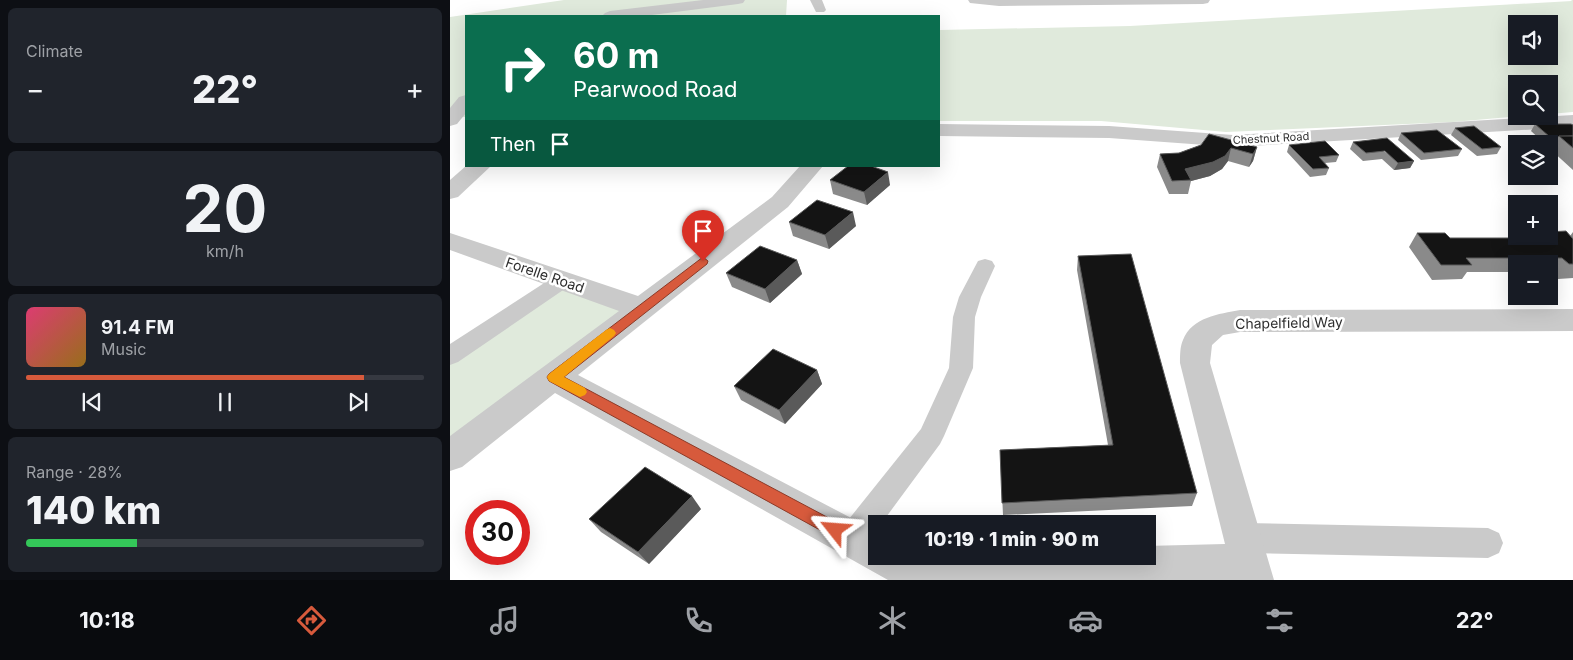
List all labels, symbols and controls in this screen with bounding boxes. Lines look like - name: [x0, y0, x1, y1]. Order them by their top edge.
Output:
- map controls: [1508, 15, 1558, 305]
- button: sound: [1508, 15, 1558, 65]
- text: 60 m: [573, 34, 660, 76]
- icon: right: [490, 35, 555, 100]
- text: Climate: [26, 41, 83, 61]
- text: 22°: [192, 66, 258, 112]
- text: −: [26, 72, 45, 106]
- text: +: [405, 72, 424, 106]
- button: search: [1508, 75, 1558, 125]
- text: Pearwood Road: [573, 76, 738, 102]
- street label: Chestnut Road: [1232, 129, 1310, 147]
- icon: arrive: [546, 130, 574, 158]
- text: Then: [490, 133, 536, 156]
- button: layers: [1508, 135, 1558, 185]
- text: 20: [183, 169, 267, 248]
- button: +: [1508, 195, 1558, 245]
- pin: [682, 210, 724, 261]
- icon: arrive: [689, 217, 717, 245]
- text: km/h: [206, 241, 244, 261]
- street label: Forelle Road: [504, 253, 587, 296]
- button: −: [1508, 255, 1558, 305]
- street label: Chapelfield Way: [1235, 313, 1343, 332]
- text: 91.4 FM: [101, 316, 174, 339]
- text: Music: [101, 339, 146, 359]
- icon: previous: [78, 388, 106, 416]
- icon: pause: [211, 388, 239, 416]
- icon: next: [344, 388, 372, 416]
- text: Range · 28%: [26, 462, 123, 482]
- text: 140 km: [26, 487, 161, 533]
- speed limit sign: 30: [465, 500, 530, 565]
- position arrow: [808, 503, 860, 555]
- text: 10:19 · 1 min · 90 m: [925, 528, 1099, 551]
- icon: directions: [294, 603, 329, 638]
- icon: music: [487, 603, 522, 638]
- icon: phone: [681, 603, 716, 638]
- icon: climate: [875, 603, 910, 638]
- icon: car: [1068, 603, 1103, 638]
- icon: filters: [1262, 603, 1297, 638]
- text: 10:18: [79, 607, 135, 633]
- text: 22°: [1456, 607, 1494, 633]

